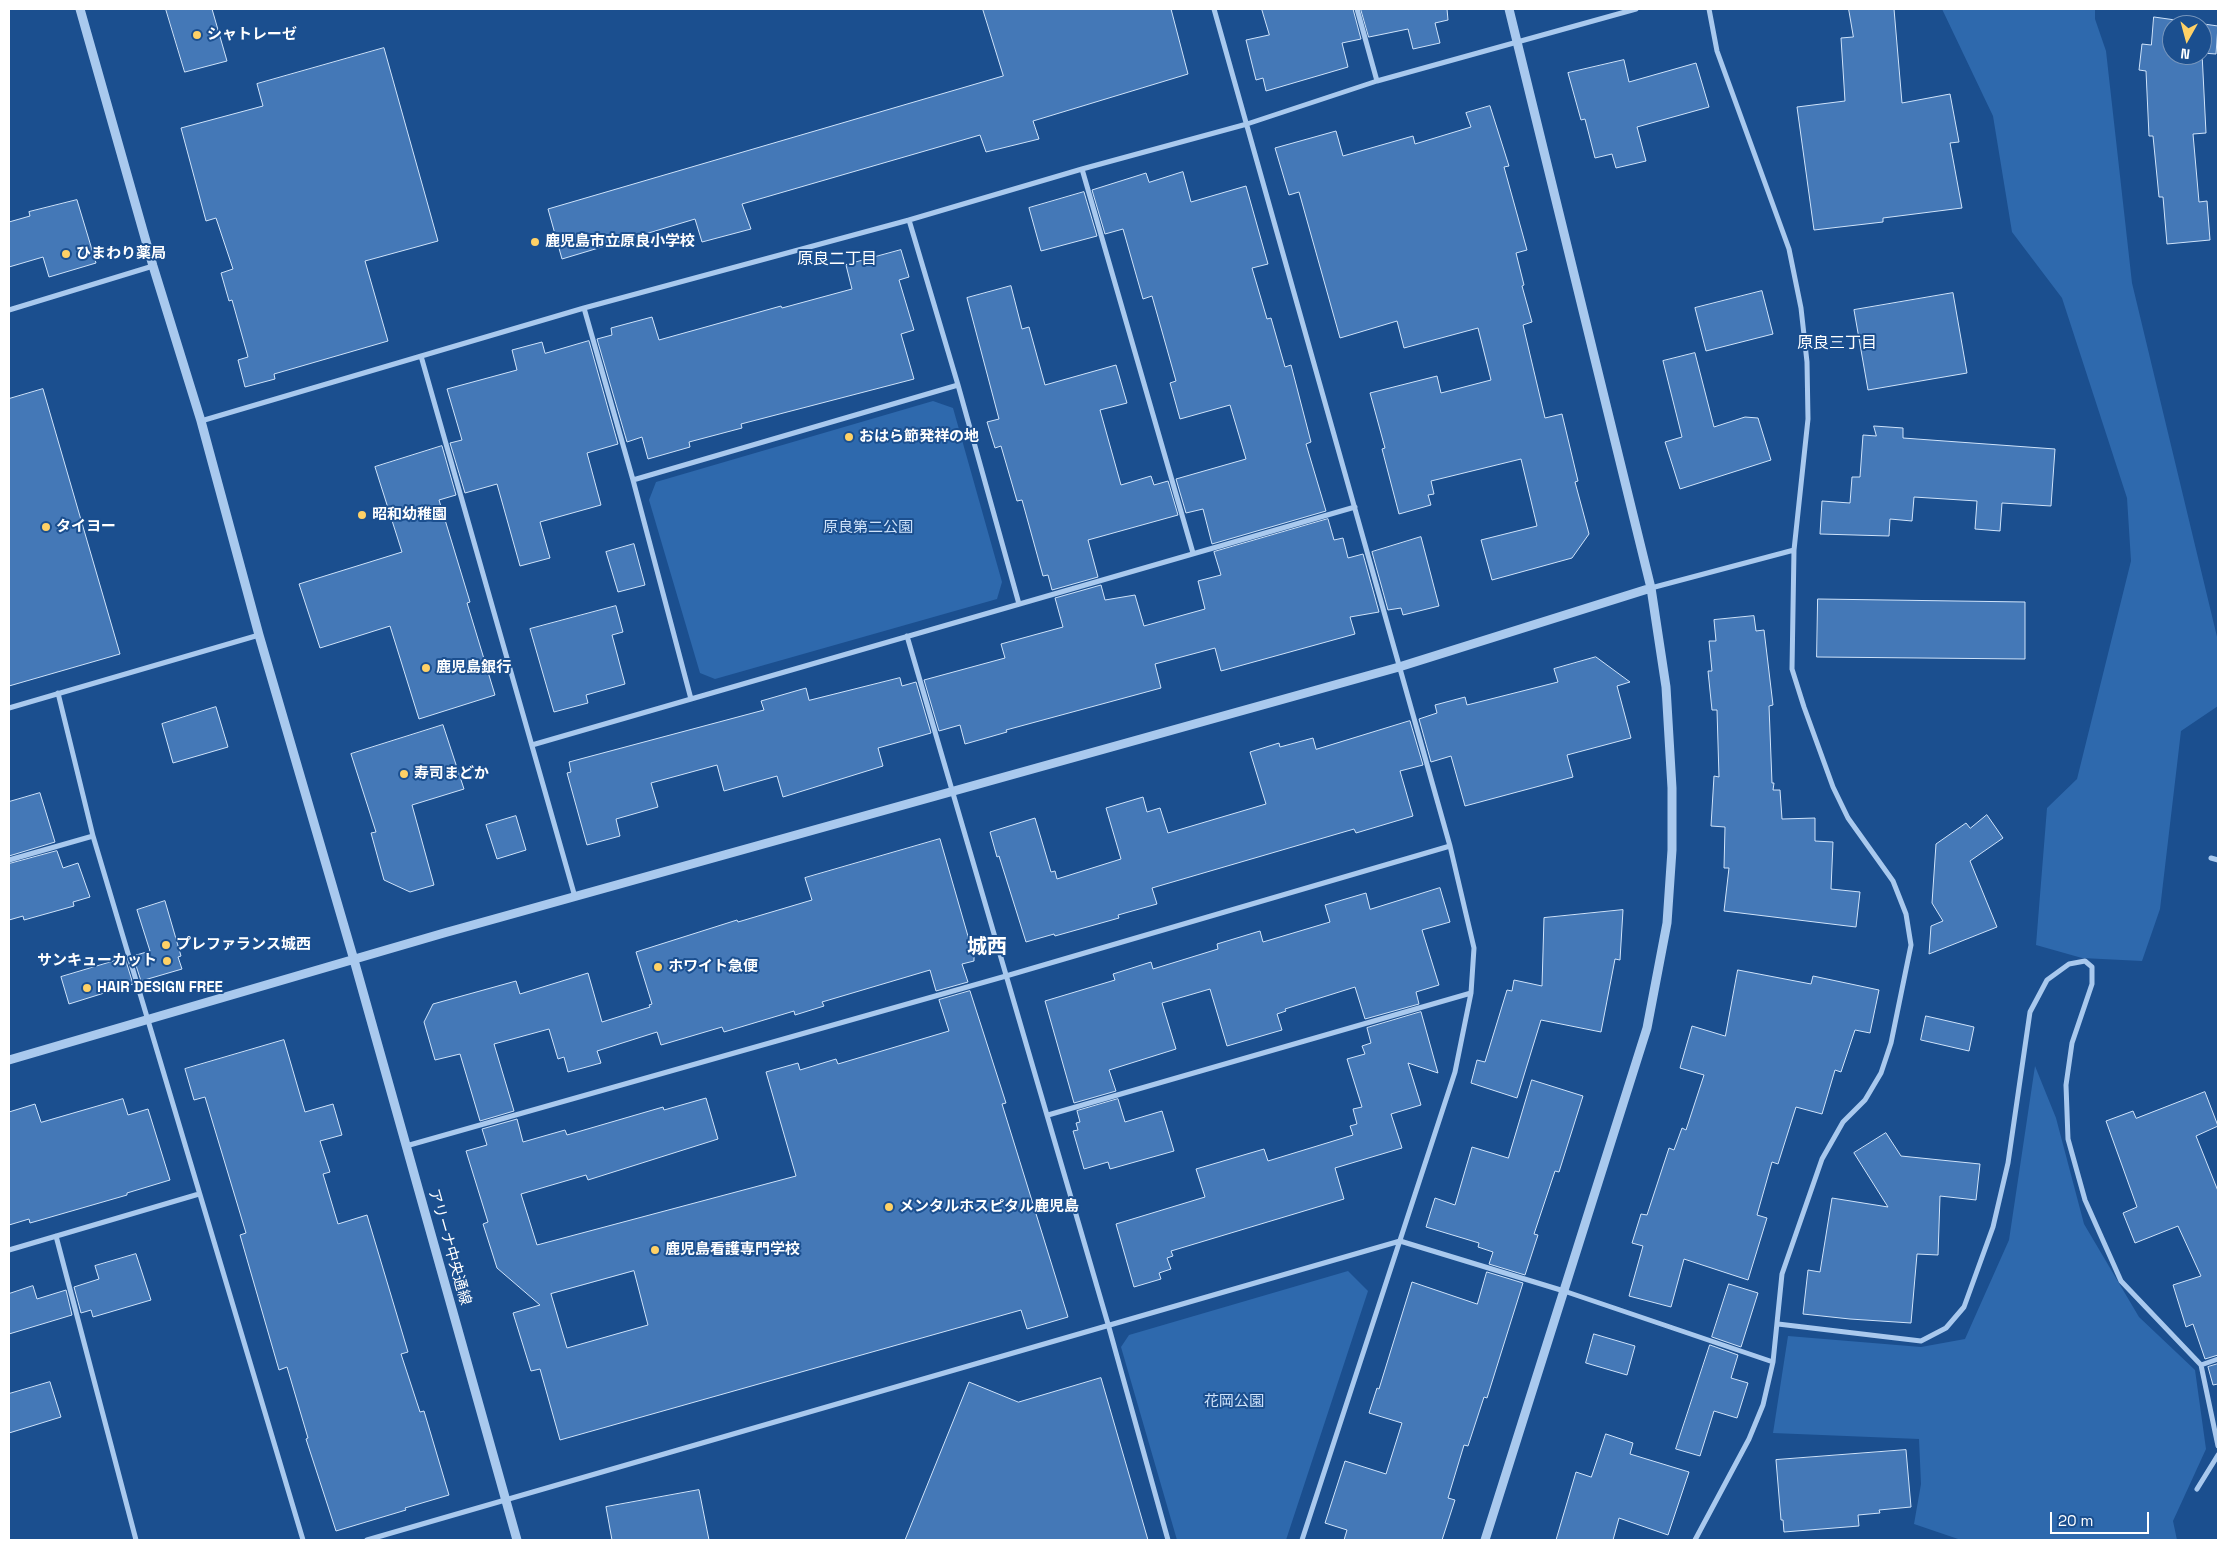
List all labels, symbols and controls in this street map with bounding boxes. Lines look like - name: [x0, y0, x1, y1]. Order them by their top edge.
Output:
- north arrow: [2162, 15, 2212, 65]
- place label: シャトレーゼ: [207, 26, 297, 44]
- marker: シャトレーゼ: [191, 29, 203, 41]
- text: N: [2180, 44, 2191, 63]
- place label: 鹿児島市立原良小学校: [545, 233, 695, 251]
- marker: 鹿児島市立原良小学校: [529, 236, 541, 248]
- place label: ひまわり薬局: [76, 245, 166, 263]
- marker: ひまわり薬局: [60, 248, 72, 260]
- district label: 原良二丁目: [797, 250, 877, 270]
- district label: 原良三丁目: [1797, 334, 1877, 354]
- place label: おはら節発祥の地: [859, 428, 979, 446]
- marker: おはら節発祥の地: [843, 431, 855, 443]
- place label: 昭和幼稚園: [372, 506, 447, 524]
- marker: 昭和幼稚園: [356, 509, 368, 521]
- place label: タイヨー: [56, 518, 116, 536]
- park label: 原良第二公園: [823, 519, 913, 537]
- marker: タイヨー: [40, 521, 52, 533]
- place label: 鹿児島銀行: [436, 659, 511, 677]
- marker: 鹿児島銀行: [420, 662, 432, 674]
- place label: 寿司まどか: [414, 765, 489, 783]
- marker: 寿司まどか: [398, 768, 410, 780]
- place label: プレファランス城西: [176, 936, 311, 954]
- district label: 城西: [967, 936, 1007, 960]
- marker: プレファランス城西: [160, 939, 172, 951]
- place label: サンキューカット: [37, 952, 157, 970]
- marker: サンキューカット: [161, 955, 173, 967]
- place label: ホワイト急便: [668, 958, 758, 976]
- marker: ホワイト急便: [652, 961, 664, 973]
- place label: HAIR DESIGN FREE: [97, 979, 223, 997]
- marker: HAIR DESIGN FREE: [81, 982, 93, 994]
- street label: アリーナ中央通線: [424, 1187, 474, 1307]
- place label: メンタルホスピタル鹿児島: [899, 1198, 1079, 1216]
- marker: メンタルホスピタル鹿児島: [883, 1201, 895, 1213]
- place label: 鹿児島看護専門学校: [665, 1241, 800, 1259]
- marker: 鹿児島看護専門学校: [649, 1244, 661, 1256]
- park label: 花岡公園: [1204, 1393, 1264, 1411]
- scale bar: [2052, 1502, 2151, 1534]
- text: 20 m: [2058, 1511, 2093, 1530]

